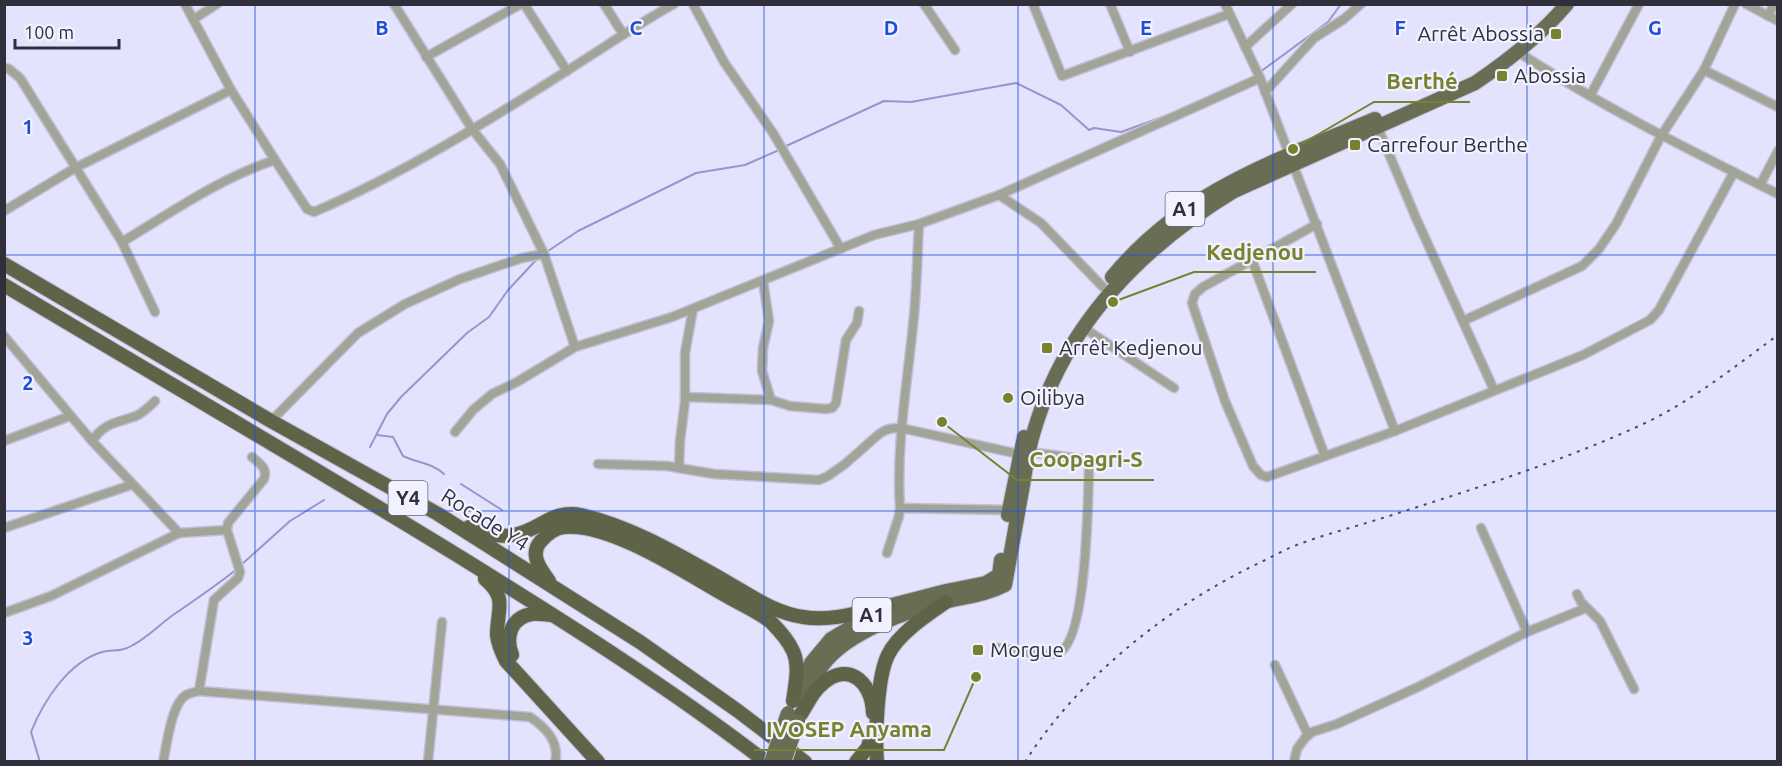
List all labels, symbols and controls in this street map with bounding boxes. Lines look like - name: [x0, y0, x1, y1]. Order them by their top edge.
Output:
- scale bar: [15, 12, 118, 50]
- text: B: [375, 16, 389, 39]
- text: C: [630, 16, 643, 39]
- text: D: [884, 16, 898, 39]
- text: E: [1140, 16, 1152, 39]
- text: F: [1394, 16, 1406, 39]
- text: G: [1648, 16, 1662, 39]
- place label: Arrêt Abossia: [1417, 21, 1544, 45]
- text: 100 m: [24, 22, 74, 42]
- marker: Arrêt Abossia: [1549, 27, 1563, 41]
- callout: Berthé: [1374, 62, 1470, 102]
- place label: Abossia: [1514, 63, 1586, 87]
- text: Berthé: [1386, 68, 1458, 93]
- marker: Abossia: [1495, 69, 1509, 83]
- text: 1: [22, 115, 34, 138]
- place label: Carrefour Berthe: [1367, 132, 1528, 156]
- marker: Carrefour Berthe: [1348, 138, 1362, 152]
- road number: A1: [1166, 192, 1204, 226]
- callout: Kedjenou: [1194, 232, 1316, 272]
- text: Kedjenou: [1206, 239, 1304, 264]
- place label: Arrêt Kedjenou: [1059, 335, 1203, 359]
- marker: Arrêt Kedjenou: [1040, 341, 1054, 355]
- text: 2: [22, 371, 34, 394]
- place label: Oilibya: [1020, 385, 1085, 409]
- marker: Oilibya: [1001, 391, 1015, 405]
- callout: Coopagri-S: [1017, 440, 1154, 480]
- text: Coopagri-S: [1029, 446, 1143, 471]
- road number: Y4: [388, 481, 428, 515]
- street label: Rocade Y4: [437, 483, 534, 555]
- road number: A1: [852, 598, 892, 632]
- text: 3: [22, 626, 34, 649]
- place label: Morgue: [990, 637, 1064, 661]
- marker: Morgue: [971, 643, 985, 657]
- callout: IVOSEP Anyama: [754, 710, 944, 750]
- text: IVOSEP Anyama: [766, 716, 932, 741]

